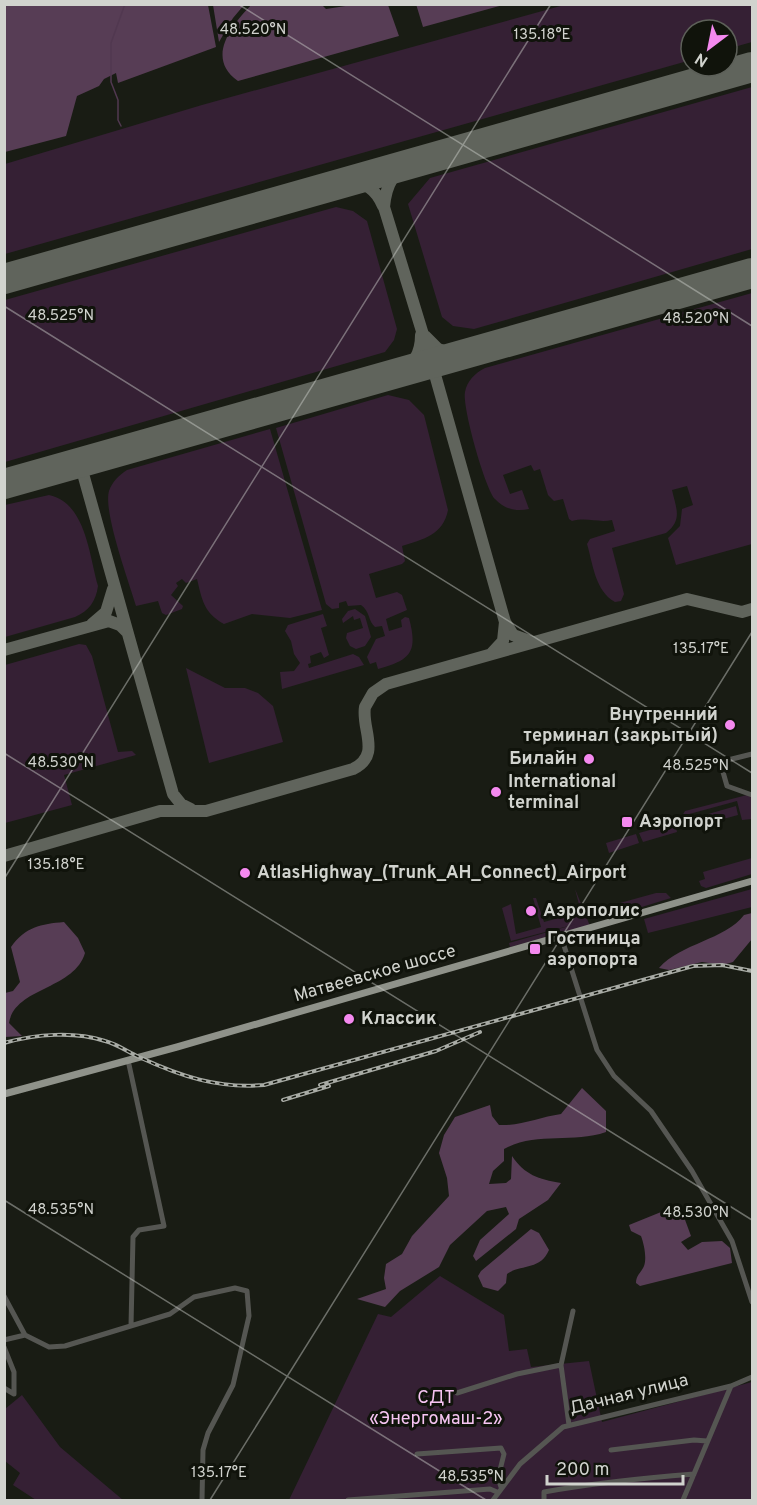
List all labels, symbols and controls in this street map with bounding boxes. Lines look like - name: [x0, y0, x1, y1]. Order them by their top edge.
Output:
- north arrow: [679, 18, 739, 78]
- text: 48.520°N: [220, 21, 286, 40]
- text: 135.18°E: [513, 26, 571, 45]
- text: N: [692, 47, 712, 71]
- text: 48.525°N: [28, 307, 94, 326]
- text: 48.520°N: [663, 310, 729, 329]
- text: 135.17°E: [673, 640, 729, 659]
- place label: Внутренний терминал (закрытый): [523, 704, 718, 748]
- marker: Внутренний терминал (закрытый): [723, 718, 737, 732]
- place label: Билайн: [509, 748, 577, 771]
- marker: Билайн: [582, 752, 596, 766]
- text: 48.530°N: [28, 754, 94, 773]
- text: 48.525°N: [663, 757, 729, 776]
- place label: International terminal: [508, 771, 616, 815]
- marker: International terminal: [489, 785, 503, 799]
- place label: Аэропорт: [639, 811, 723, 834]
- marker: Аэропорт: [620, 815, 634, 829]
- text: 135.18°E: [27, 856, 85, 875]
- place label: AtlasHighway_(Trunk_AH_Connect)_Airport: [257, 862, 627, 885]
- marker: AtlasHighway_(Trunk_AH_Connect)_Airport: [238, 866, 252, 880]
- place label: Аэрополис: [543, 900, 640, 923]
- marker: Аэрополис: [524, 904, 538, 918]
- place label: Гостиница аэропорта: [547, 928, 641, 972]
- street label: Матвеевское шоссе: [291, 940, 459, 1008]
- marker: Гостиница аэропорта: [528, 942, 542, 956]
- place label: Классик: [361, 1008, 437, 1031]
- marker: Классик: [342, 1012, 356, 1026]
- text: 48.535°N: [28, 1201, 94, 1220]
- text: 48.530°N: [663, 1204, 729, 1223]
- street label: Дачная улица: [567, 1369, 691, 1421]
- park label: СДТ «Энергомаш-2»: [369, 1387, 503, 1431]
- scale bar: [547, 1448, 684, 1486]
- text: 200 m: [556, 1459, 609, 1482]
- text: 135.17°E: [191, 1464, 247, 1483]
- text: 48.535°N: [438, 1468, 504, 1487]

